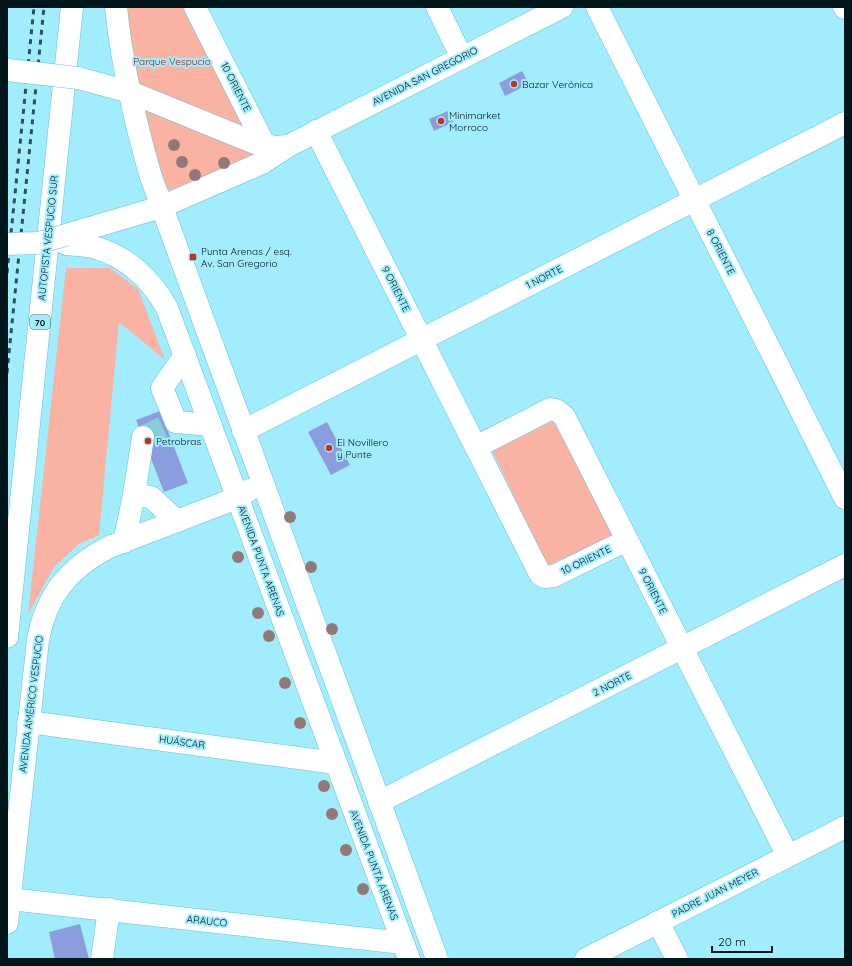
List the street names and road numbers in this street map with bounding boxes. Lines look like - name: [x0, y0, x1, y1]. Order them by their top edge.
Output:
- street label: AVENIDA SAN GREGORIO: [370, 44, 480, 108]
- street label: 10 ORIENTE: [218, 60, 254, 114]
- street label: AUTOPISTA VESPUCIO SUR: [35, 175, 61, 301]
- street label: 8 ORIENTE: [704, 227, 738, 277]
- street label: 1 NORTE: [523, 262, 565, 292]
- street label: 9 ORIENTE: [379, 264, 413, 314]
- road number: 70: [30, 315, 50, 329]
- street label: AVENIDA PUNTA ARENAS: [235, 504, 287, 619]
- street label: 10 ORIENTE: [559, 542, 613, 578]
- street label: 9 ORIENTE: [636, 566, 670, 616]
- street label: AVENIDA AMÉRICO VESPUCIO: [16, 634, 46, 773]
- street label: 2 NORTE: [591, 669, 634, 699]
- street label: HUÁSCAR: [158, 732, 206, 752]
- street label: AVENIDA PUNTA ARENAS: [347, 808, 401, 922]
- street label: PADRE JUAN MEYER: [670, 865, 761, 920]
- street label: ARAUCO: [186, 912, 228, 930]

